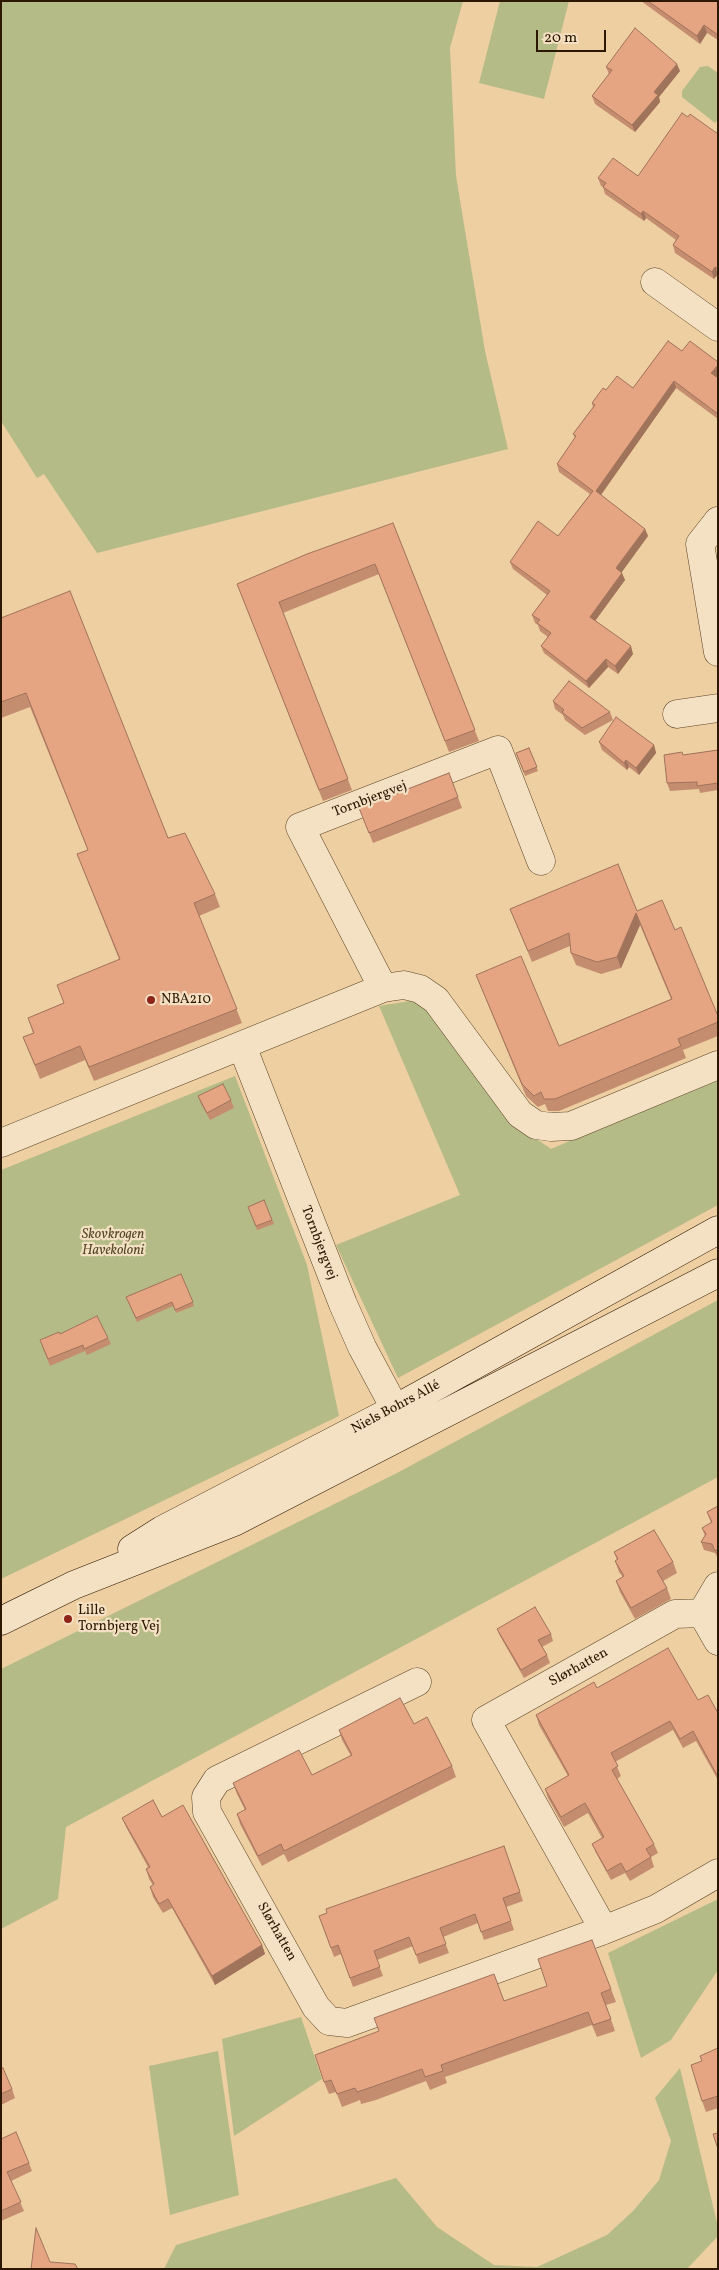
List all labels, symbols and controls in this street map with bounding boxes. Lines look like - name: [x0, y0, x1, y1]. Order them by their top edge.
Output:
- scale bar: [539, 20, 609, 52]
- text: 20 m: [544, 28, 577, 49]
- street label: Tornbjergvej: [331, 778, 409, 822]
- place label: NBA210: [161, 992, 211, 1008]
- marker: NBA210: [145, 994, 157, 1006]
- street label: Tornbjergvej: [296, 1204, 340, 1282]
- park label: Skovkrogen Havekoloni: [82, 1227, 144, 1260]
- street label: Niels Bohrs Allé: [349, 1378, 443, 1438]
- place label: Lille Tornbjerg Vej: [78, 1603, 160, 1635]
- marker: Lille Tornbjerg Vej: [62, 1613, 74, 1625]
- street label: Slørhatten: [547, 1645, 611, 1691]
- street label: Slørhatten: [253, 1900, 299, 1964]

